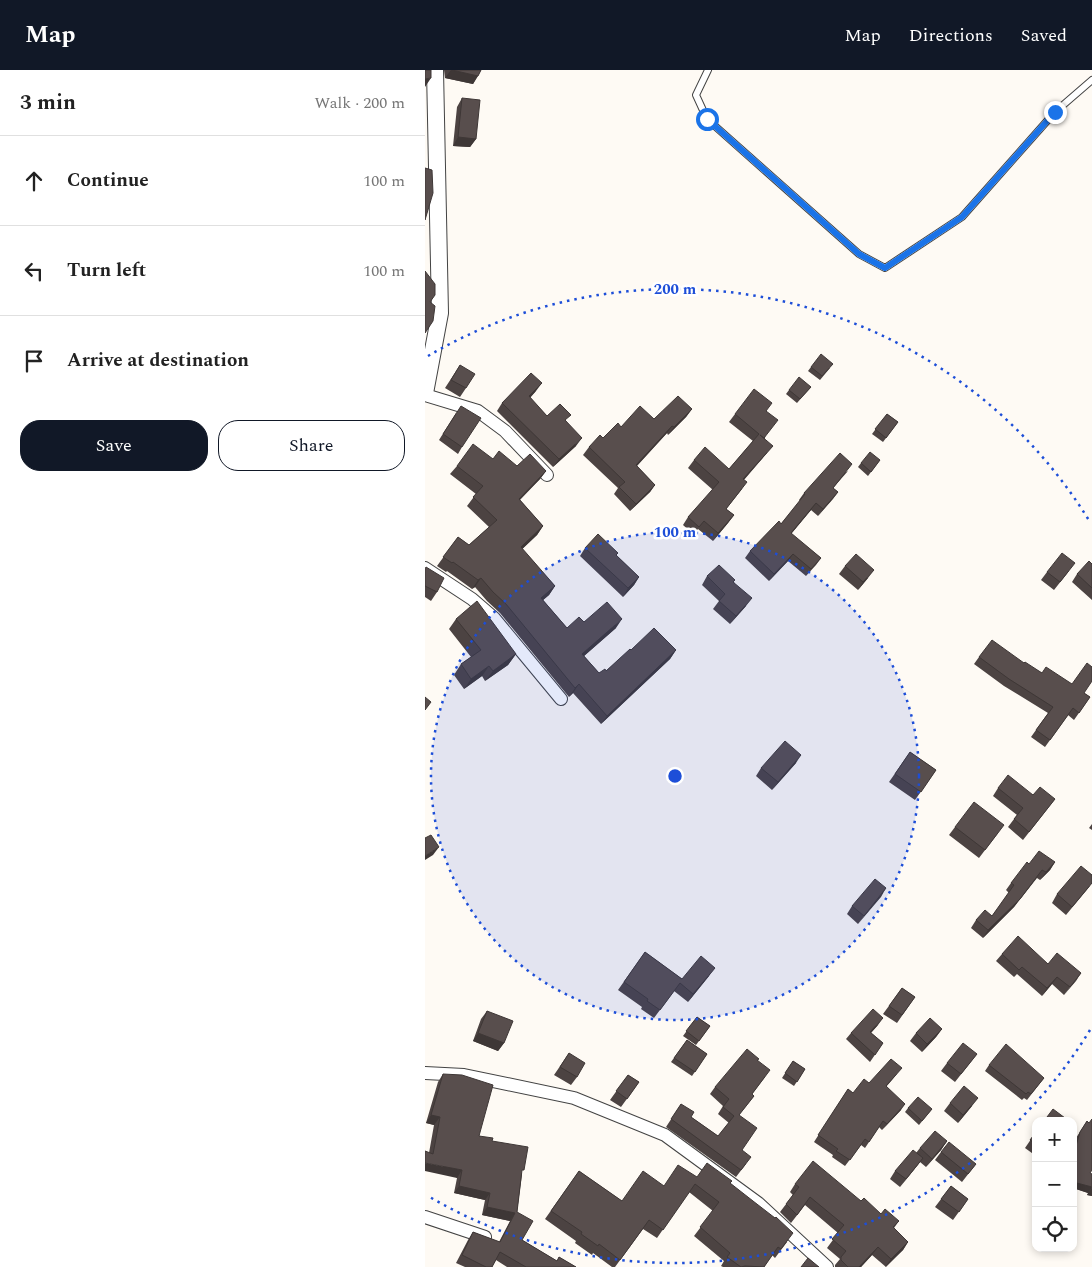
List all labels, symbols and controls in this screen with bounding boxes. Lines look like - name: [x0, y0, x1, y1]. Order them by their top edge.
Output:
- text: Map: [25, 17, 75, 53]
- text: Map: [845, 22, 881, 49]
- text: Directions: [909, 22, 993, 49]
- text: Saved: [1021, 22, 1067, 49]
- text: 3 min: [20, 87, 76, 119]
- text: Walk · 200 m: [314, 91, 405, 115]
- route end: [1044, 101, 1067, 124]
- route start: [696, 108, 719, 131]
- text: Continue: [67, 166, 149, 195]
- icon: ahead: [20, 167, 48, 195]
- text: 100 m: [363, 169, 405, 193]
- text: Turn left: [67, 256, 146, 285]
- icon: left: [20, 257, 48, 285]
- text: 100 m: [363, 259, 405, 283]
- text: 200 m: [654, 278, 697, 301]
- text: Arrive at destination: [67, 346, 249, 375]
- icon: arrive: [20, 347, 48, 375]
- button: Save: [20, 420, 208, 471]
- button: Share: [218, 420, 405, 471]
- text: 100 m: [654, 521, 697, 544]
- centre of rings: [666, 767, 684, 785]
- map controls: [1032, 1117, 1077, 1252]
- button: +: [1032, 1117, 1077, 1162]
- button: −: [1032, 1162, 1077, 1207]
- button: locate: [1032, 1207, 1077, 1252]

